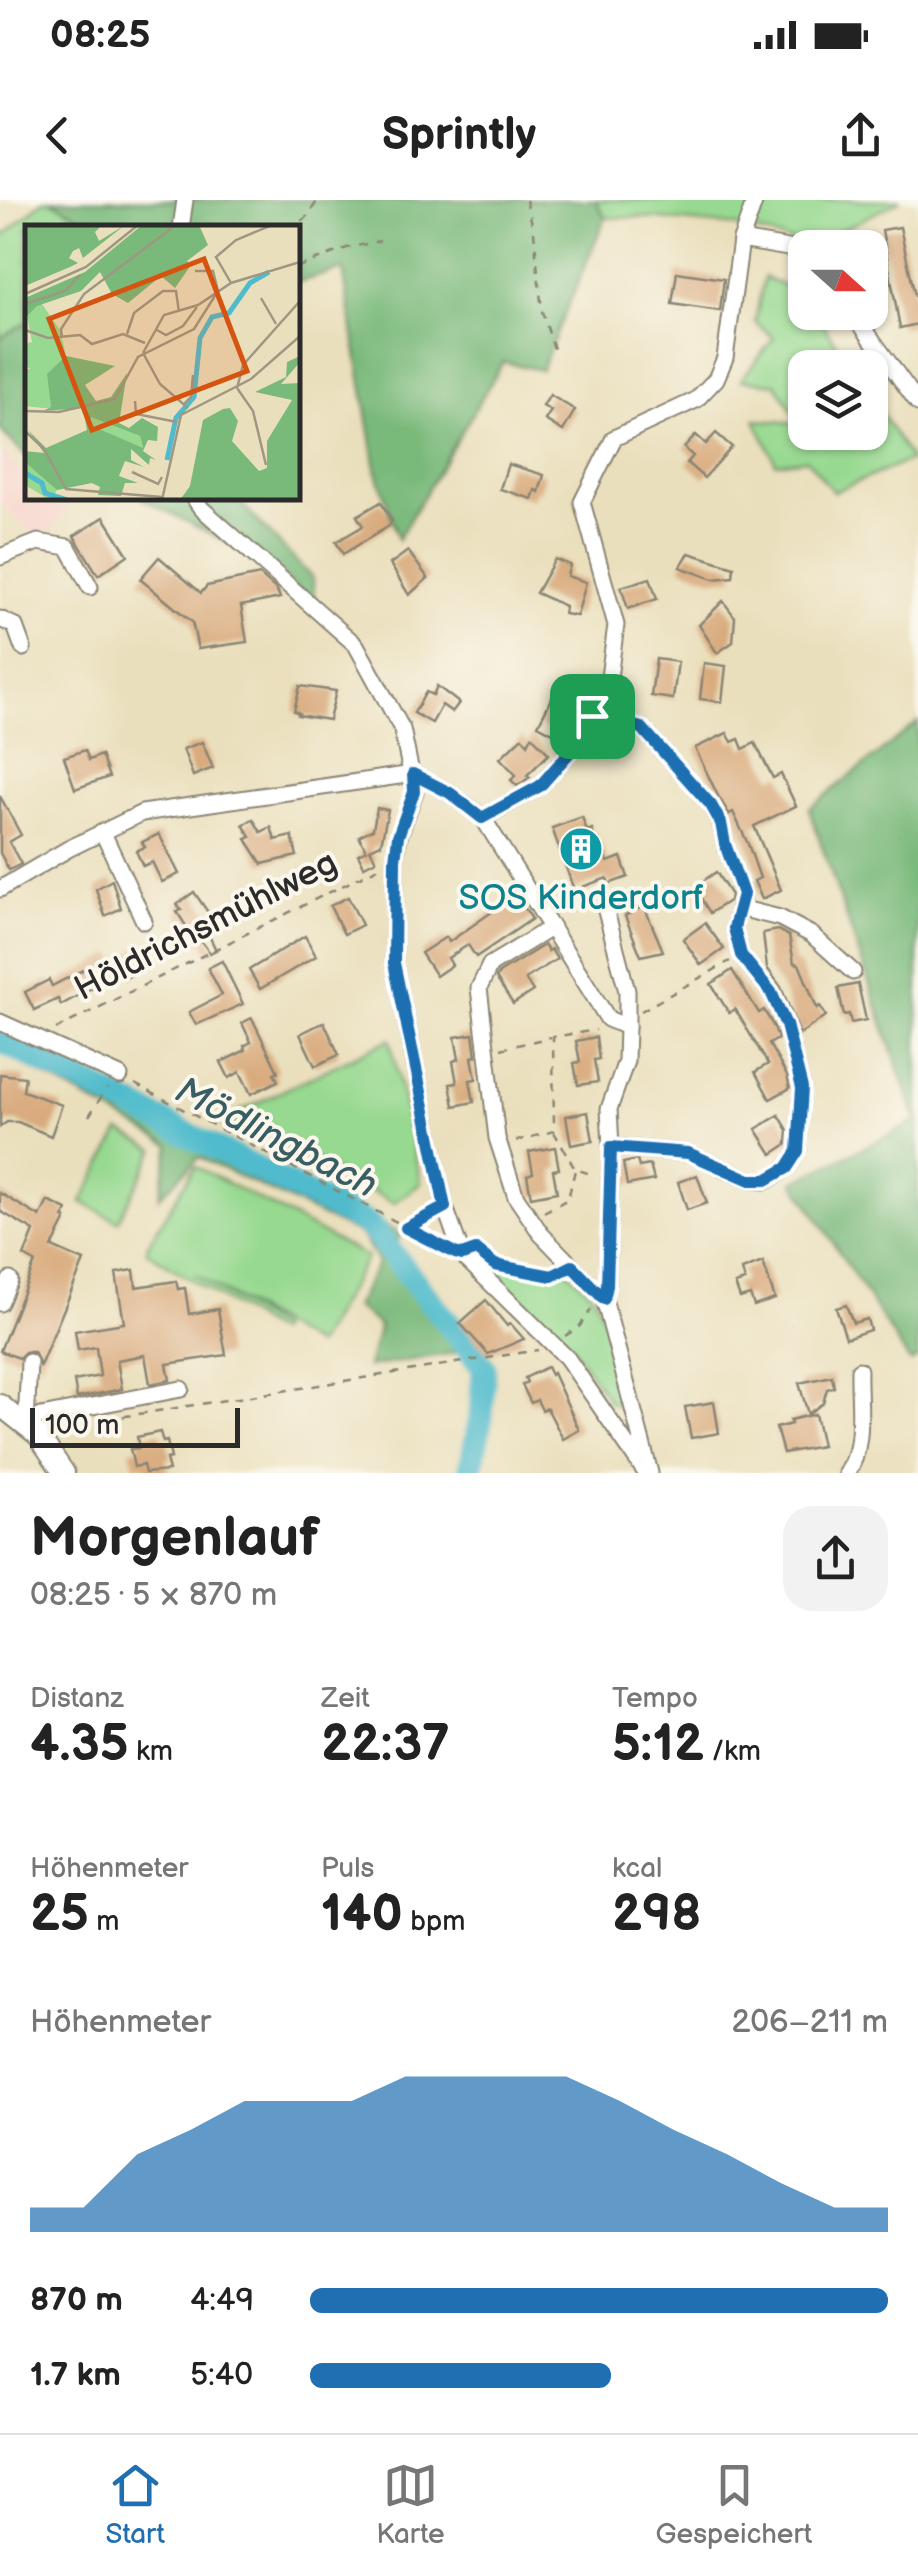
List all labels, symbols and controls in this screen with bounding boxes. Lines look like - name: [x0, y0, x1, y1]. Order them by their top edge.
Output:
- text: 08:25: [50, 13, 150, 58]
- icon: back: [30, 108, 85, 163]
- text: Sprintly: [382, 108, 536, 163]
- icon: share: [833, 108, 888, 163]
- inset map: [25, 225, 300, 500]
- north arrow: [788, 230, 888, 330]
- map controls: [788, 230, 888, 450]
- button: layers: [788, 350, 888, 450]
- pin: [550, 674, 635, 759]
- icon: arrive: [565, 689, 620, 744]
- building icon: SOS Kinderdorf: [558, 826, 604, 872]
- street label: Höldrichsmühlweg: [68, 841, 344, 1011]
- place label: SOS Kinderdorf: [459, 877, 704, 920]
- water label: Mödlingbach: [168, 1068, 384, 1208]
- scale bar: [30, 1403, 240, 1448]
- text: 100 m: [45, 1409, 119, 1442]
- text: Morgenlauf: [30, 1505, 320, 1572]
- button: share: [783, 1506, 888, 1611]
- text: 08:25 · 5 × 870 m: [30, 1576, 277, 1615]
- text: Distanz: [30, 1682, 124, 1715]
- text: Zeit: [321, 1682, 370, 1715]
- text: Tempo: [612, 1682, 698, 1715]
- text: 4.35: [30, 1715, 129, 1775]
- text: 22:37: [321, 1715, 450, 1775]
- text: 5:12: [612, 1715, 704, 1775]
- text: km: [129, 1735, 173, 1768]
- text: /km: [704, 1735, 761, 1768]
- text: Höhenmeter: [30, 1852, 188, 1885]
- text: Puls: [321, 1852, 374, 1885]
- text: kcal: [612, 1852, 662, 1885]
- text: 25: [30, 1885, 89, 1945]
- text: 140: [321, 1885, 403, 1945]
- text: 298: [612, 1885, 701, 1945]
- text: m: [89, 1905, 120, 1938]
- text: bpm: [403, 1905, 465, 1938]
- text: Höhenmeter: [30, 2003, 211, 2042]
- text: 206–211 m: [731, 2003, 888, 2042]
- text: 870 m: [30, 2281, 123, 2320]
- text: 4:49: [190, 2281, 254, 2320]
- text: 1.7 km: [30, 2356, 121, 2395]
- text: 5:40: [190, 2356, 253, 2395]
- tab: Start: [106, 2458, 165, 2551]
- tab: Karte: [376, 2458, 445, 2551]
- tab: Gespeichert: [656, 2458, 812, 2551]

